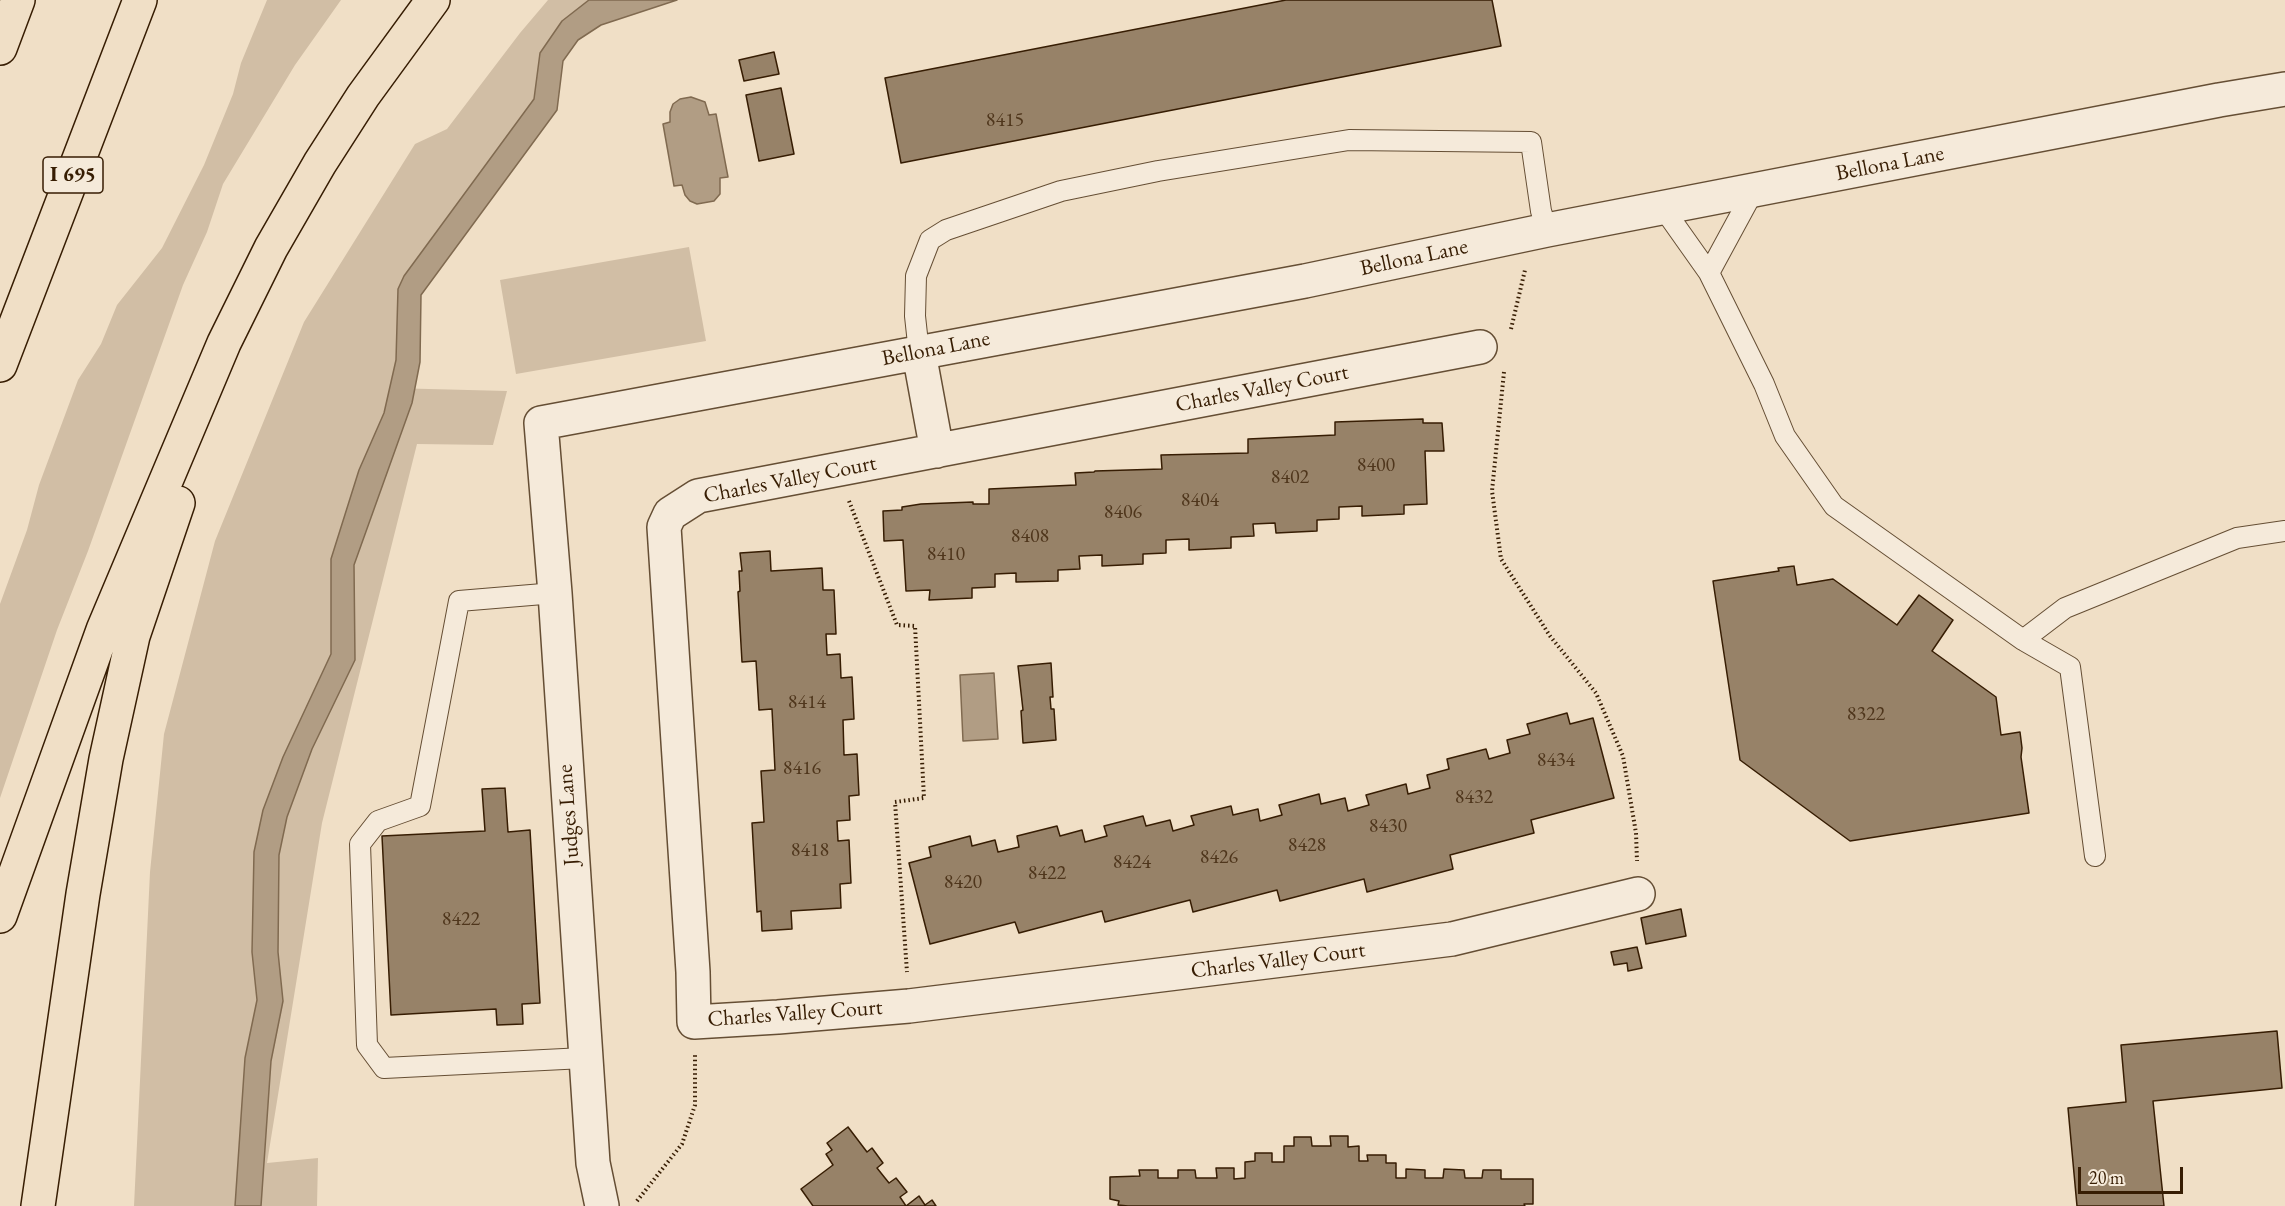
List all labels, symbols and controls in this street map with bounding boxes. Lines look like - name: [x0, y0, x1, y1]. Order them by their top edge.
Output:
- house number: 8415: [986, 109, 1024, 133]
- street label: Bellona Lane: [1834, 141, 1946, 187]
- road number: I 695: [43, 157, 103, 193]
- street label: Bellona Lane: [1358, 234, 1470, 282]
- street label: Bellona Lane: [880, 326, 992, 372]
- street label: Charles Valley Court: [1173, 359, 1351, 419]
- street label: Charles Valley Court: [701, 450, 879, 510]
- house number: 8400: [1357, 454, 1395, 478]
- house number: 8402: [1271, 466, 1309, 490]
- house number: 8404: [1181, 489, 1219, 513]
- house number: 8406: [1104, 501, 1142, 525]
- house number: 8408: [1011, 525, 1049, 549]
- house number: 8410: [927, 543, 965, 567]
- house number: 8414: [788, 691, 826, 715]
- house number: 8322: [1847, 703, 1885, 727]
- house number: 8434: [1537, 749, 1575, 773]
- house number: 8416: [783, 757, 821, 781]
- street label: Judges Lane: [552, 763, 586, 867]
- house number: 8432: [1455, 786, 1493, 810]
- house number: 8430: [1369, 815, 1407, 839]
- house number: 8428: [1288, 834, 1326, 858]
- house number: 8418: [791, 839, 829, 863]
- house number: 8426: [1200, 846, 1238, 870]
- house number: 8424: [1113, 851, 1151, 875]
- house number: 8422: [1028, 862, 1066, 886]
- house number: 8420: [944, 871, 982, 895]
- house number: 8422: [442, 908, 480, 932]
- street label: Charles Valley Court: [1189, 937, 1367, 985]
- street label: Charles Valley Court: [707, 995, 883, 1033]
- scale bar: [2081, 1155, 2186, 1193]
- text: 20 m: [2089, 1166, 2124, 1189]

